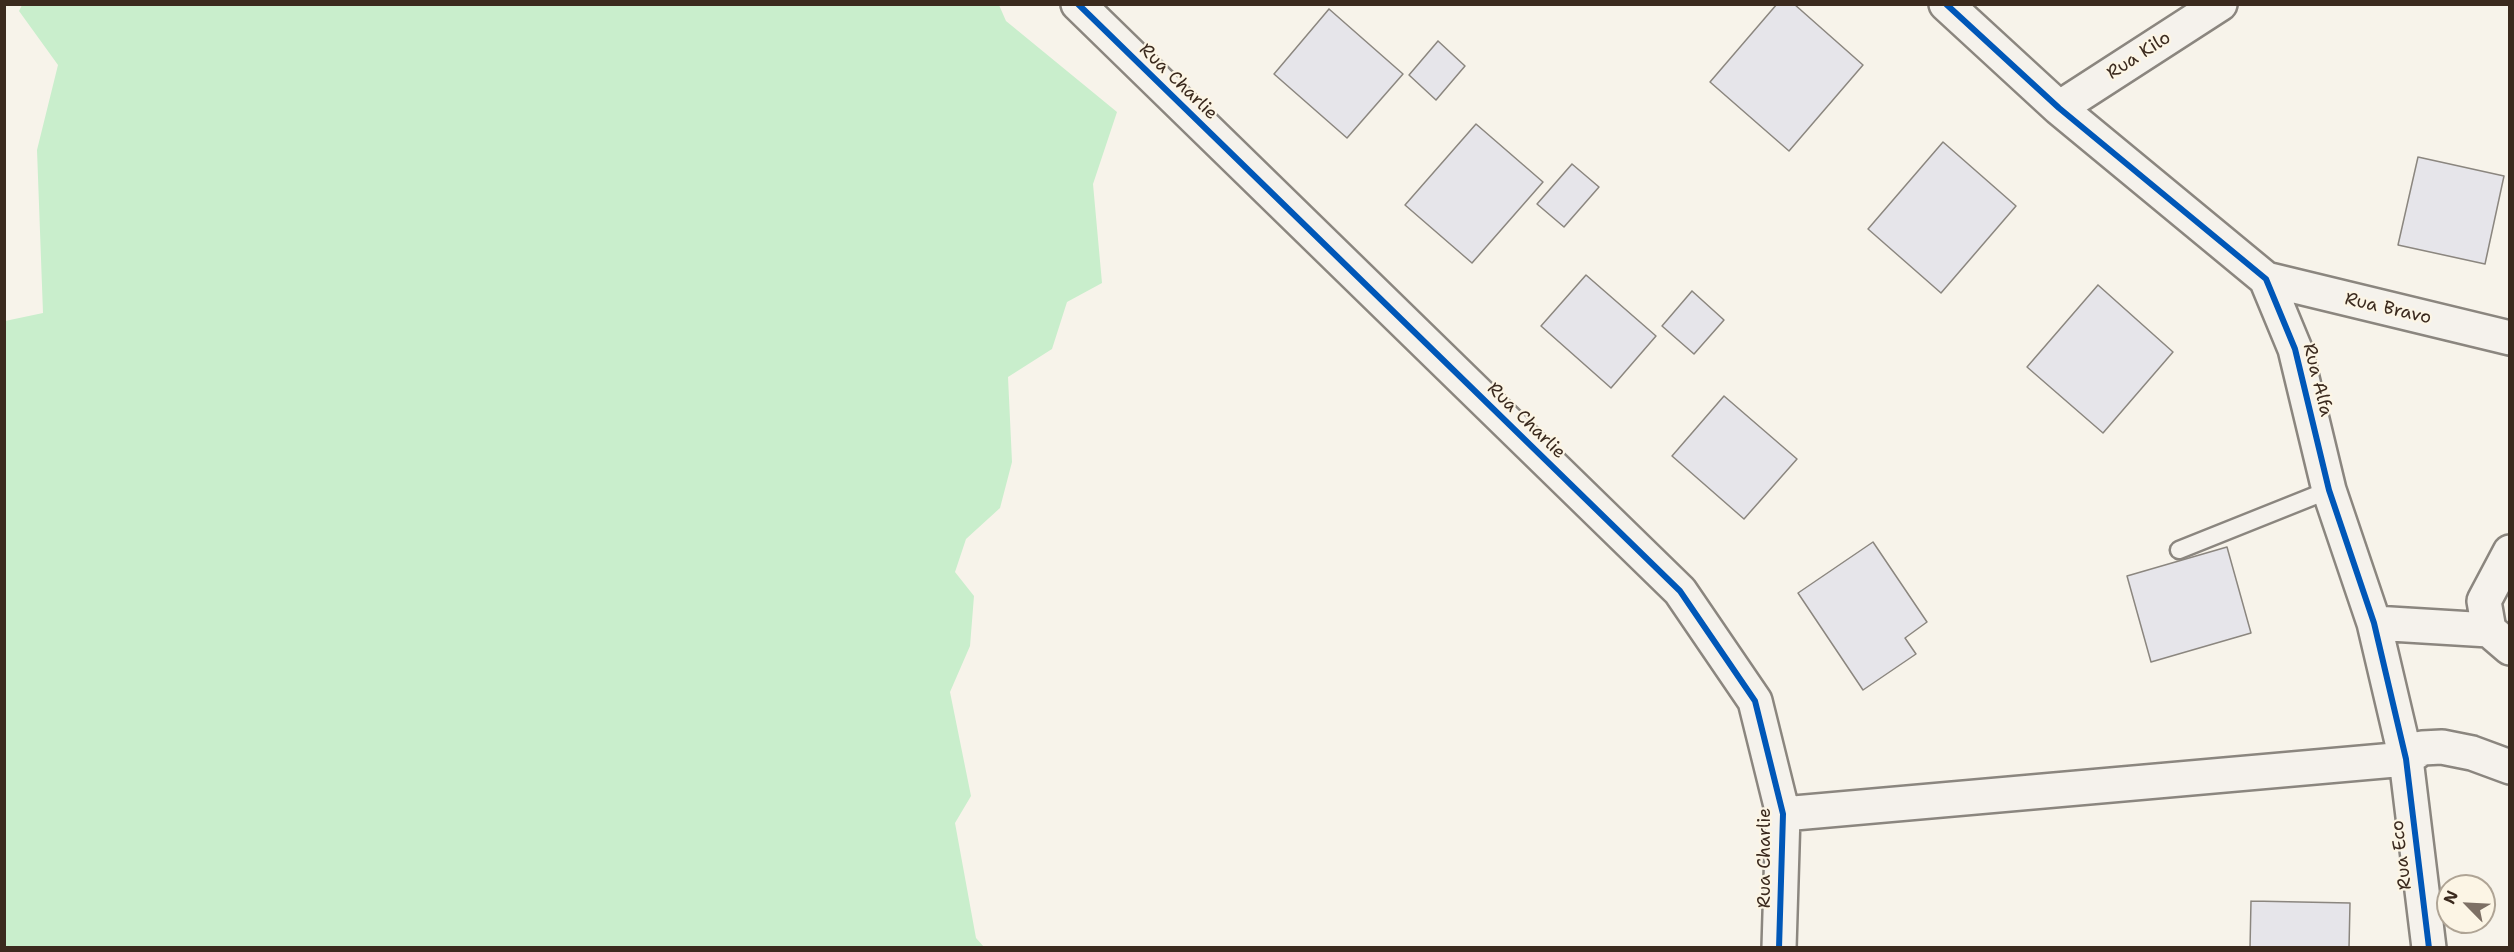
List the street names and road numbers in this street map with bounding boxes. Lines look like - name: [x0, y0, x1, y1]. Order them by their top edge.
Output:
- street label: Rua Kilo: [2103, 27, 2175, 85]
- street label: Rua Charlie: [1134, 39, 1222, 125]
- street label: Rua Bravo: [2343, 289, 2433, 329]
- street label: Rua Alfa: [2297, 341, 2337, 419]
- street label: Rua Charlie: [1482, 378, 1570, 464]
- street label: Rua Charlie: [1754, 808, 1776, 908]
- street label: Rua Eco: [2387, 819, 2417, 891]

